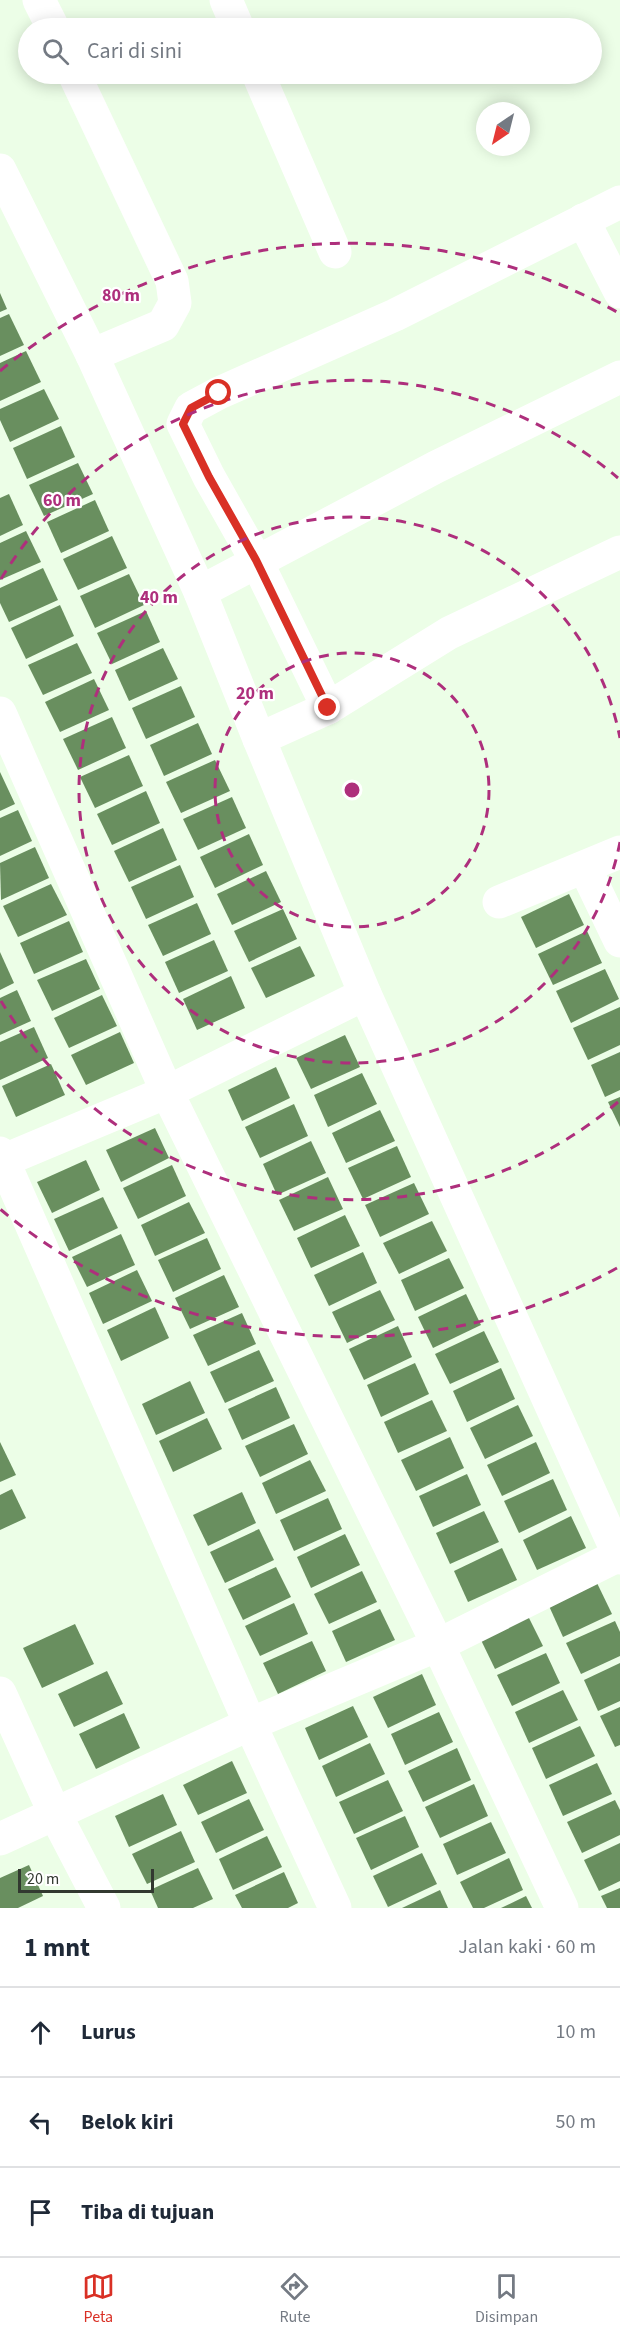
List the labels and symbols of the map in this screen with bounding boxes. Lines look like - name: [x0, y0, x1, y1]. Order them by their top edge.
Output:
- north arrow: [476, 102, 530, 156]
- text: 80 m: [102, 283, 140, 308]
- route start: [205, 379, 231, 405]
- text: 60 m: [43, 488, 81, 513]
- text: 40 m: [140, 585, 178, 610]
- text: 20 m: [236, 681, 274, 706]
- route end: [314, 694, 340, 720]
- centre of rings: [342, 780, 362, 800]
- scale bar: [18, 1866, 154, 1894]

